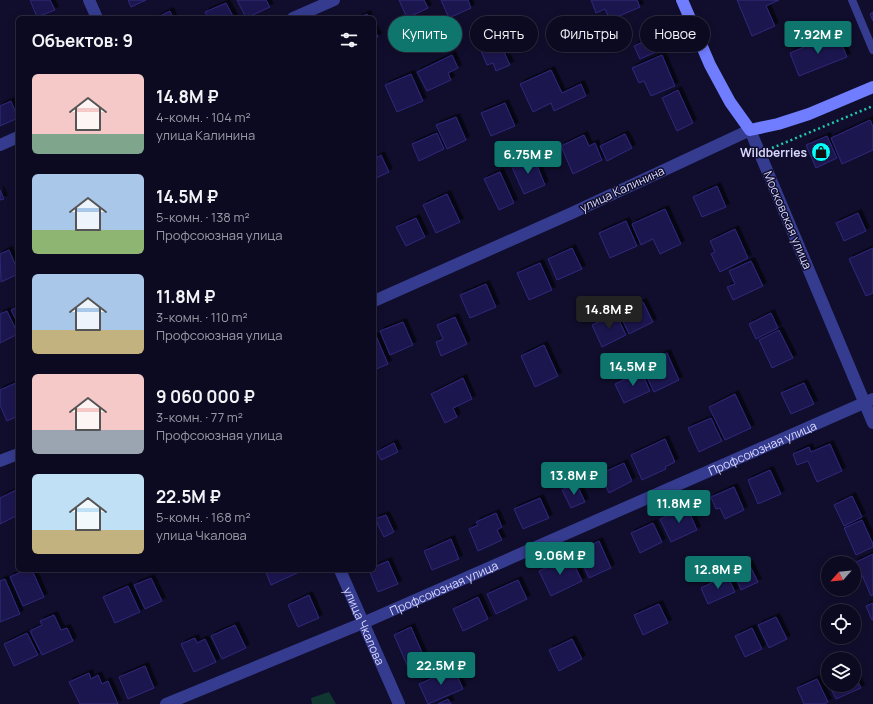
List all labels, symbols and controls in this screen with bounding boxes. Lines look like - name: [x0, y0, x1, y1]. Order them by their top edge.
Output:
- chip: Купить: [388, 16, 462, 52]
- chip: Снять: [470, 16, 538, 52]
- chip: Фильтры: [546, 16, 632, 52]
- chip: Новое: [640, 16, 710, 52]
- pin: 7.92M ₽: [781, 21, 855, 55]
- text: 7.92M ₽: [793, 25, 843, 43]
- text: Объектов: 9: [32, 29, 133, 52]
- icon: filters: [338, 29, 360, 51]
- text: 14.8M ₽: [156, 85, 219, 108]
- icon: home: [64, 90, 112, 138]
- text: 4-комн. · 104 m²: [156, 108, 251, 126]
- text: улица Калинина: [156, 126, 255, 144]
- pin: 6.75M ₽: [491, 141, 565, 175]
- shop icon: Wildberries: [810, 141, 832, 163]
- place label: Wildberries: [740, 144, 807, 161]
- text: 6.75M ₽: [503, 145, 553, 163]
- street label: улица Калинина: [577, 162, 667, 216]
- street label: Московская улица: [760, 168, 816, 272]
- text: 14.5M ₽: [156, 185, 218, 208]
- icon: home: [64, 190, 112, 238]
- text: 5-комн. · 138 m²: [156, 208, 250, 226]
- text: Профсоюзная улица: [156, 226, 283, 244]
- text: 11.8M ₽: [156, 285, 215, 308]
- icon: home: [64, 290, 112, 338]
- pin: 14.8M ₽: [572, 296, 646, 330]
- text: 14.8M ₽: [585, 300, 633, 318]
- text: 3-комн. · 110 m²: [156, 308, 248, 326]
- text: Профсоюзная улица: [156, 326, 283, 344]
- pin: 14.5M ₽: [596, 353, 670, 387]
- text: 14.5M ₽: [609, 357, 657, 375]
- text: 9 060 000 ₽: [156, 385, 255, 408]
- icon: home: [64, 390, 112, 438]
- text: 3-комн. · 77 m²: [156, 408, 243, 426]
- street label: Профсоюзная улица: [705, 416, 819, 479]
- text: Профсоюзная улица: [156, 426, 283, 444]
- pin: 13.8M ₽: [537, 462, 611, 496]
- text: 13.8M ₽: [550, 466, 598, 484]
- text: 22.5M ₽: [156, 485, 221, 508]
- icon: home: [64, 490, 112, 538]
- pin: 11.8M ₽: [642, 490, 716, 524]
- text: 11.8M ₽: [656, 494, 702, 512]
- text: 5-комн. · 168 m²: [156, 508, 251, 526]
- text: улица Чкалова: [156, 526, 247, 544]
- pin: 9.06M ₽: [523, 542, 597, 576]
- text: 9.06M ₽: [534, 546, 586, 564]
- street label: Профсоюзная улица: [387, 556, 501, 619]
- pin: 12.8M ₽: [681, 556, 755, 590]
- north arrow: [821, 556, 861, 596]
- map controls: [821, 556, 861, 692]
- text: 12.8M ₽: [694, 560, 742, 578]
- street label: улица Чкалова: [340, 584, 389, 668]
- button: locate: [821, 604, 861, 644]
- pin: 22.5M ₽: [404, 652, 478, 686]
- button: layers: [821, 652, 861, 692]
- text: 22.5M ₽: [416, 656, 466, 674]

